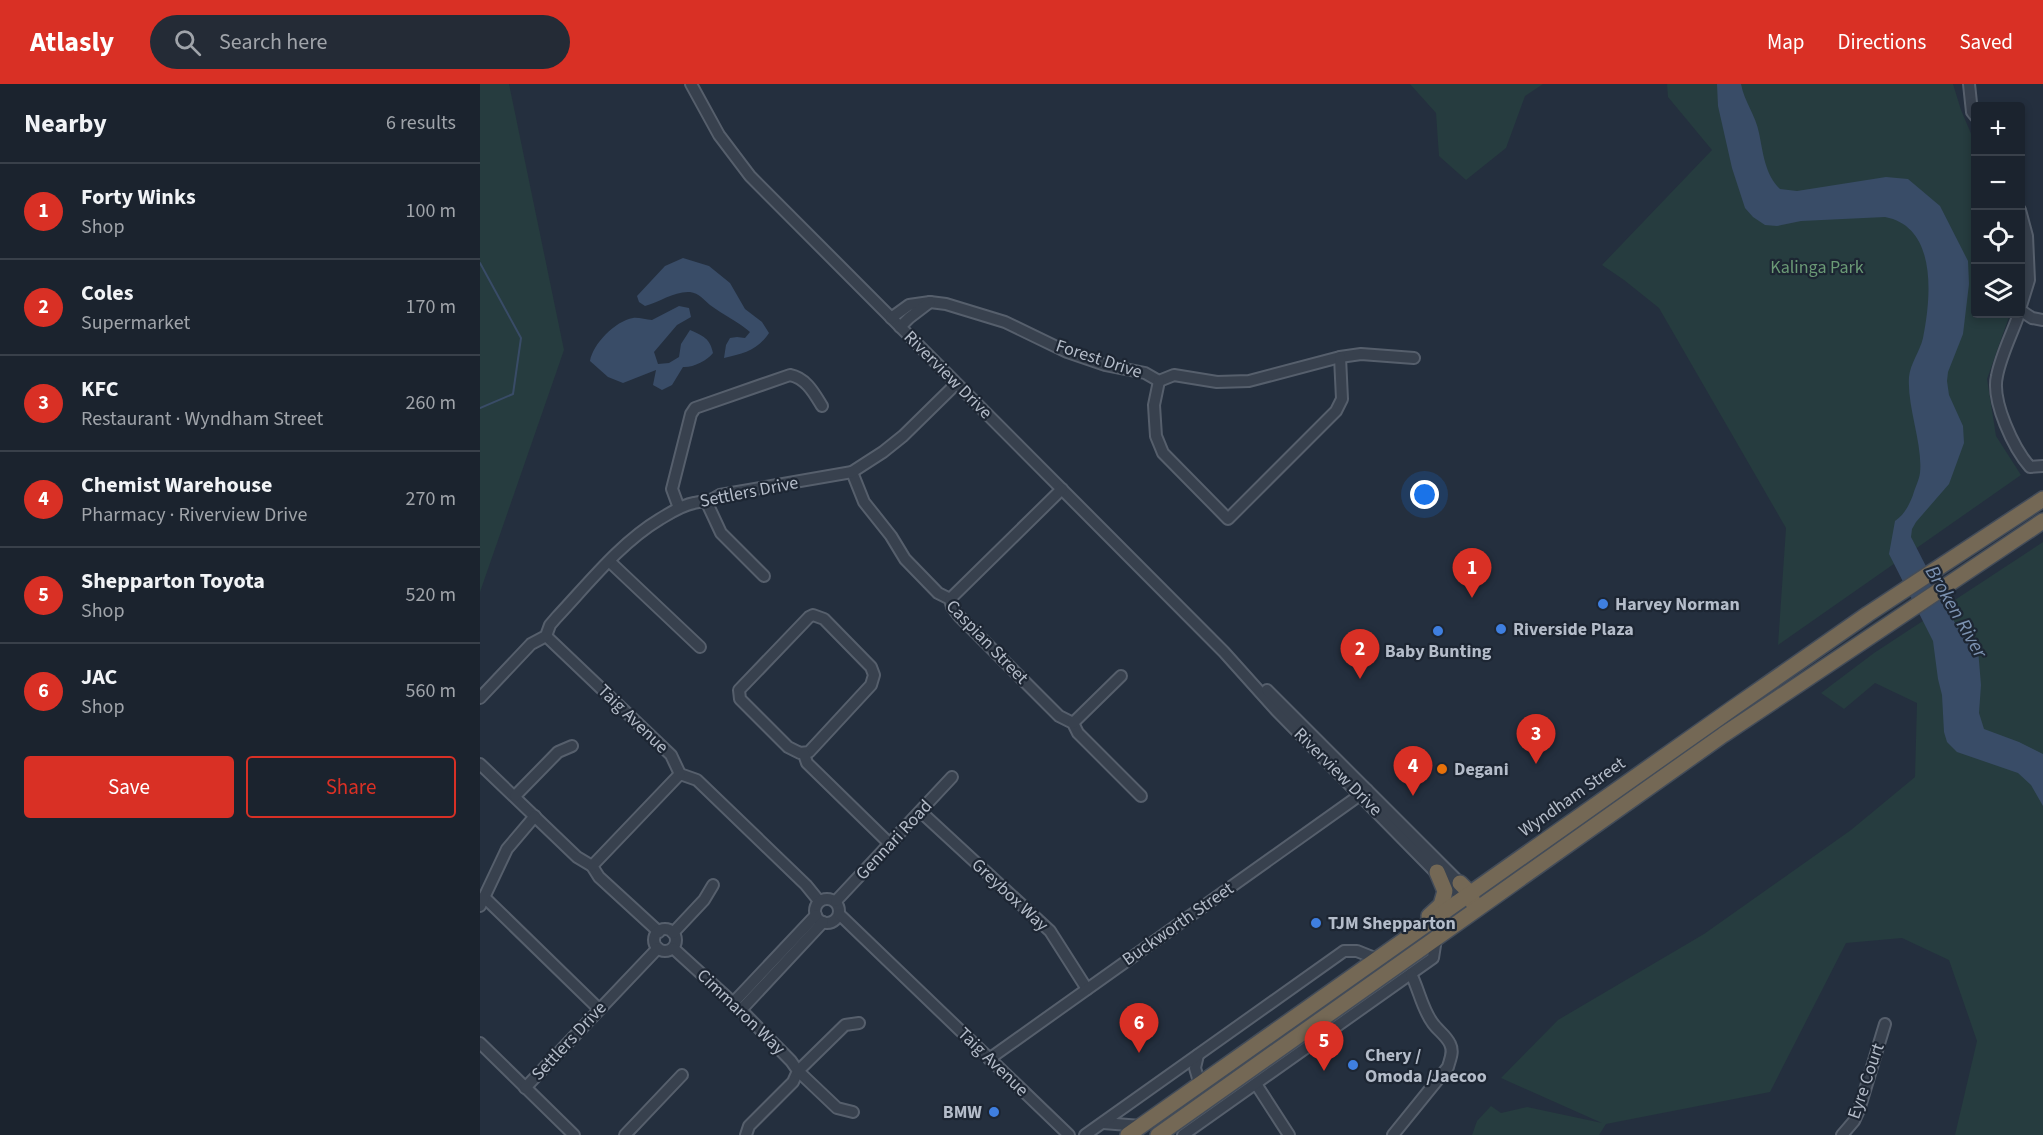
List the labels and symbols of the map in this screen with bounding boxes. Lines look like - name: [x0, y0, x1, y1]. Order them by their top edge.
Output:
- park label: Kalinga Park: [1770, 255, 1864, 280]
- street label: Riverview Drive: [898, 325, 998, 425]
- street label: Forest Drive: [1053, 333, 1145, 385]
- street label: Settlers Drive: [698, 470, 801, 514]
- your location: [1410, 480, 1439, 509]
- pin: 1: [1452, 548, 1492, 598]
- water label: Broken River: [1918, 561, 1994, 664]
- place label: Harvey Norman: [1615, 592, 1740, 617]
- street label: Caspian Street: [940, 594, 1034, 690]
- marker: Harvey Norman: [1596, 597, 1610, 611]
- place label: Riverside Plaza: [1513, 617, 1634, 642]
- marker: Riverside Plaza: [1494, 622, 1508, 636]
- marker: Baby Bunting: [1431, 624, 1445, 638]
- pin: 2: [1340, 630, 1380, 679]
- place label: Baby Bunting: [1385, 639, 1492, 664]
- street label: Taig Avenue: [592, 679, 674, 759]
- pin: 3: [1516, 714, 1556, 764]
- street label: Riverview Drive: [1288, 722, 1388, 822]
- pin: 4: [1394, 746, 1432, 796]
- street label: Wyndham Street: [1514, 751, 1630, 843]
- place label: Degani: [1454, 757, 1509, 782]
- marker: Degani: [1435, 762, 1449, 776]
- street label: Gennari Road: [850, 794, 938, 886]
- street label: Greybox Way: [966, 853, 1054, 938]
- street label: Buckworth Street: [1117, 876, 1239, 972]
- place label: TJM Shepparton: [1328, 911, 1456, 936]
- marker: TJM Shepparton: [1309, 916, 1323, 930]
- street label: Cimmaron Way: [691, 963, 791, 1061]
- street label: Settlers Drive: [526, 996, 612, 1086]
- pin: 6: [1120, 1004, 1158, 1053]
- street label: Taig Avenue: [952, 1022, 1034, 1102]
- pin: 5: [1304, 1022, 1344, 1071]
- street label: Eyre Court: [1841, 1040, 1891, 1122]
- place label: Chery / Omoda /Jaecoo: [1365, 1043, 1487, 1089]
- marker: Chery / Omoda /Jaecoo: [1346, 1058, 1360, 1072]
- place label: BMW: [943, 1100, 982, 1125]
- marker: BMW: [987, 1105, 1001, 1119]

